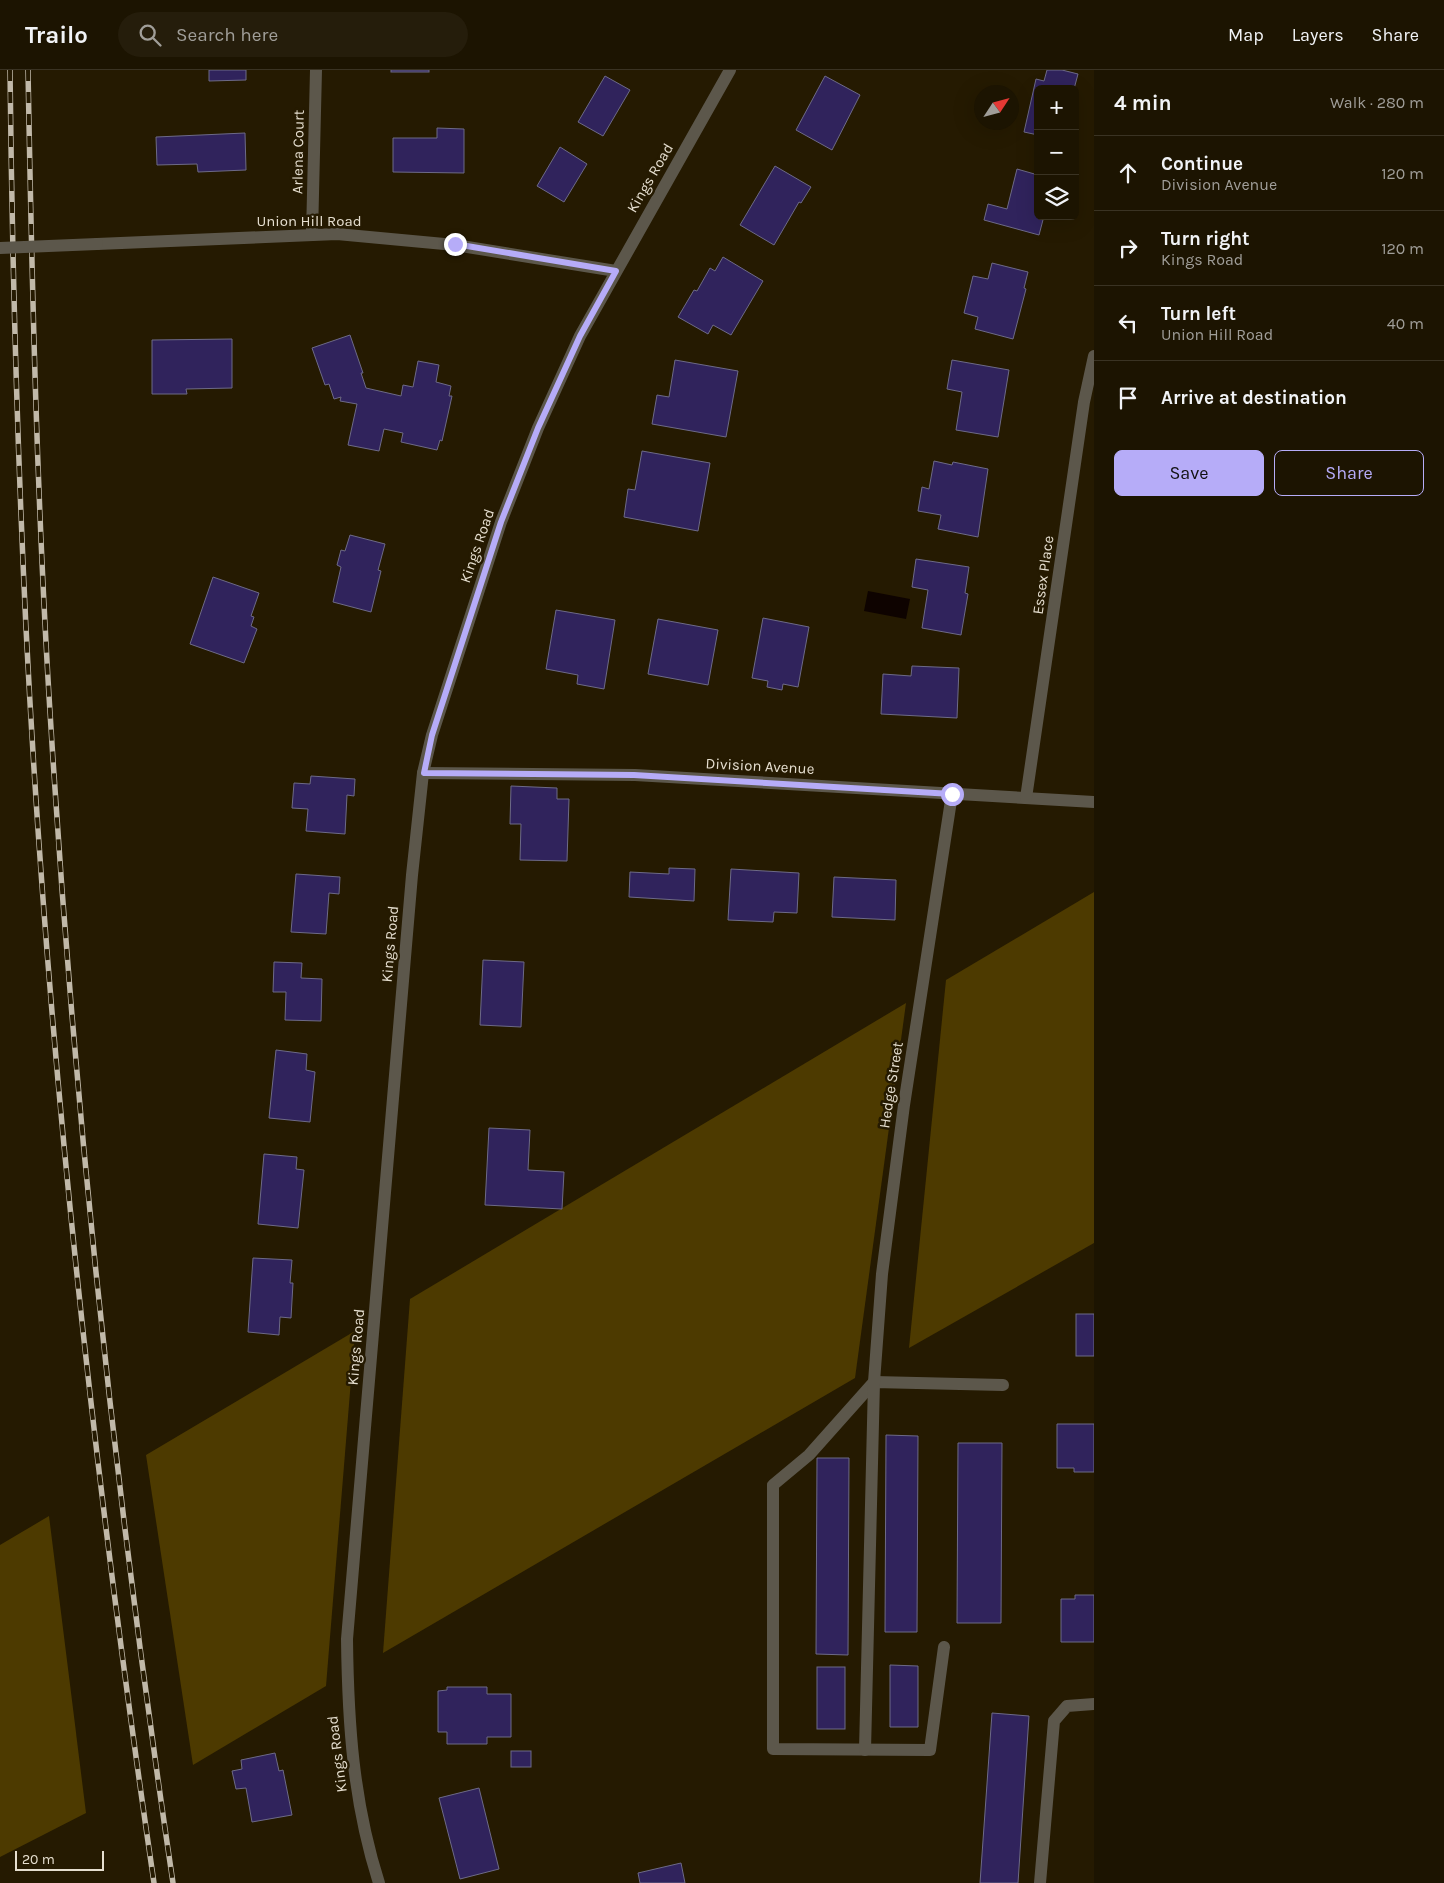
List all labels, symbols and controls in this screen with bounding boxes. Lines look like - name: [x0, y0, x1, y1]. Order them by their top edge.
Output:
- search box: [118, 12, 468, 57]
- text: Trailo: [25, 21, 88, 49]
- icon: search: [136, 21, 164, 49]
- text: Search here: [176, 24, 278, 46]
- text: Map: [1228, 24, 1264, 46]
- text: Layers: [1292, 24, 1344, 46]
- text: Share: [1372, 24, 1419, 46]
- north arrow: [974, 85, 1019, 130]
- map controls: [1034, 85, 1079, 220]
- button: +: [1034, 85, 1079, 130]
- text: 4 min: [1114, 91, 1172, 115]
- text: Walk · 280 m: [1330, 93, 1424, 112]
- street label: Arlena Court: [288, 109, 308, 194]
- button: −: [1034, 130, 1079, 175]
- street label: Kings Road: [623, 140, 677, 216]
- text: Continue: [1161, 153, 1243, 175]
- icon: ahead: [1114, 159, 1142, 187]
- text: 120 m: [1381, 164, 1424, 183]
- button: layers: [1034, 175, 1079, 220]
- text: Division Avenue: [1161, 175, 1277, 194]
- street label: Union Hill Road: [256, 212, 362, 230]
- text: Turn right: [1161, 228, 1250, 250]
- route end: [444, 233, 467, 256]
- icon: right: [1114, 234, 1142, 262]
- text: 120 m: [1381, 239, 1424, 258]
- text: Kings Road: [1161, 250, 1243, 269]
- text: Turn left: [1161, 303, 1236, 325]
- icon: left: [1114, 309, 1142, 337]
- text: 40 m: [1387, 314, 1424, 333]
- text: Union Hill Road: [1161, 325, 1273, 344]
- icon: arrive: [1114, 384, 1142, 412]
- text: Arrive at destination: [1161, 387, 1347, 409]
- button: Save: [1114, 450, 1264, 496]
- button: Share: [1274, 450, 1424, 496]
- street label: Kings Road: [456, 507, 498, 585]
- street label: Essex Place: [1029, 534, 1057, 616]
- street label: Division Avenue: [705, 754, 815, 778]
- route start: [941, 783, 964, 806]
- street label: Kings Road: [378, 905, 402, 983]
- street label: Hedge Street: [875, 1040, 907, 1130]
- street label: Kings Road: [344, 1308, 368, 1386]
- street label: Kings Road: [323, 1715, 351, 1793]
- scale bar: [15, 1848, 104, 1871]
- text: 20 m: [22, 1851, 55, 1868]

